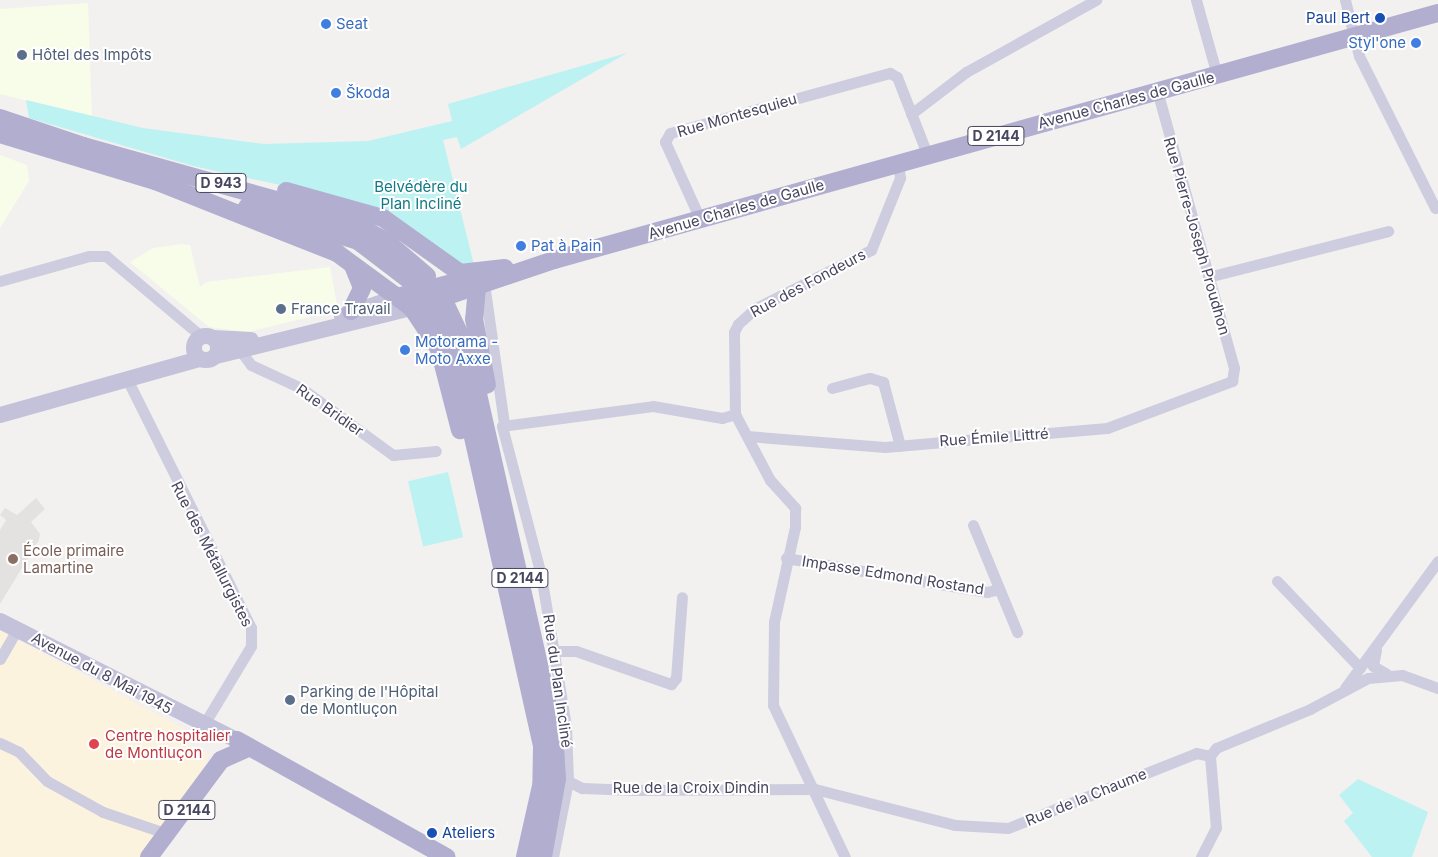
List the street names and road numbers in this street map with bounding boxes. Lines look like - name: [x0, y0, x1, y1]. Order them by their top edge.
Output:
- street label: Avenue Charles de Gaulle: [1036, 68, 1216, 132]
- street label: Rue Montesquieu: [675, 89, 799, 141]
- road number: D 2144: [967, 124, 1025, 148]
- street label: Rue Pierre-Joseph Proudhon: [1160, 135, 1234, 337]
- road number: D 943: [195, 172, 247, 194]
- street label: Avenue Charles de Gaulle: [646, 175, 826, 243]
- street label: Rue des Fondeurs: [747, 245, 869, 321]
- street label: Rue Bridier: [293, 380, 367, 440]
- street label: Rue Émile Littré: [939, 424, 1049, 450]
- street label: Rue des Métallurgistes: [167, 478, 257, 630]
- street label: Impasse Edmond Rostand: [801, 552, 985, 598]
- road number: D 2144: [491, 566, 549, 590]
- street label: Rue du Plan Incliné: [540, 613, 576, 749]
- street label: Avenue du 8 Mai 1945: [29, 628, 175, 718]
- street label: Rue de la Chaume: [1023, 765, 1149, 829]
- street label: Rue de la Croix Dindin: [613, 779, 769, 797]
- road number: D 2144: [158, 798, 216, 822]

